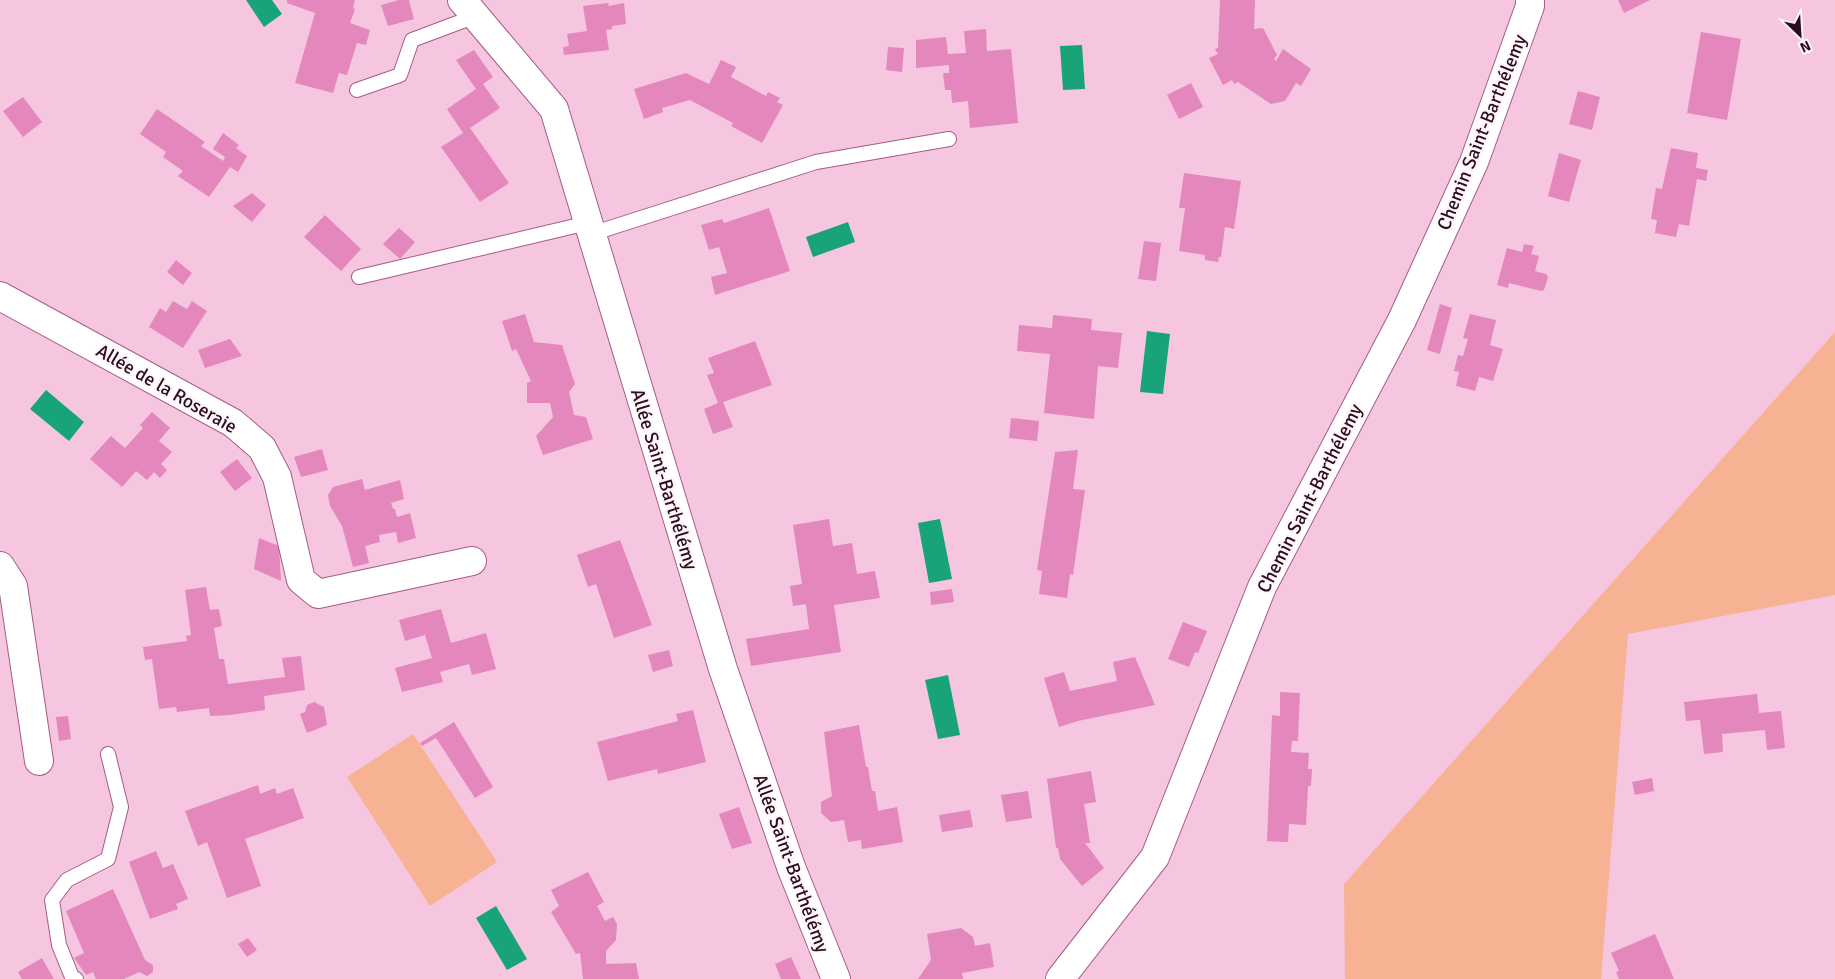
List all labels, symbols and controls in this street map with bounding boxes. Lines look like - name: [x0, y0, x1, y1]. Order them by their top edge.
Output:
- north arrow: [1775, 10, 1825, 60]
- street label: Chemin Saint-Barthélemy: [1432, 31, 1532, 234]
- text: N: [1797, 37, 1813, 56]
- street label: Allée de la Roseraie: [92, 339, 241, 439]
- street label: Allée Saint-Barthélémy: [625, 386, 703, 573]
- street label: Chemin Saint-Barthélemy: [1252, 400, 1368, 597]
- street label: Allée Saint-Barthélémy: [748, 771, 835, 956]

